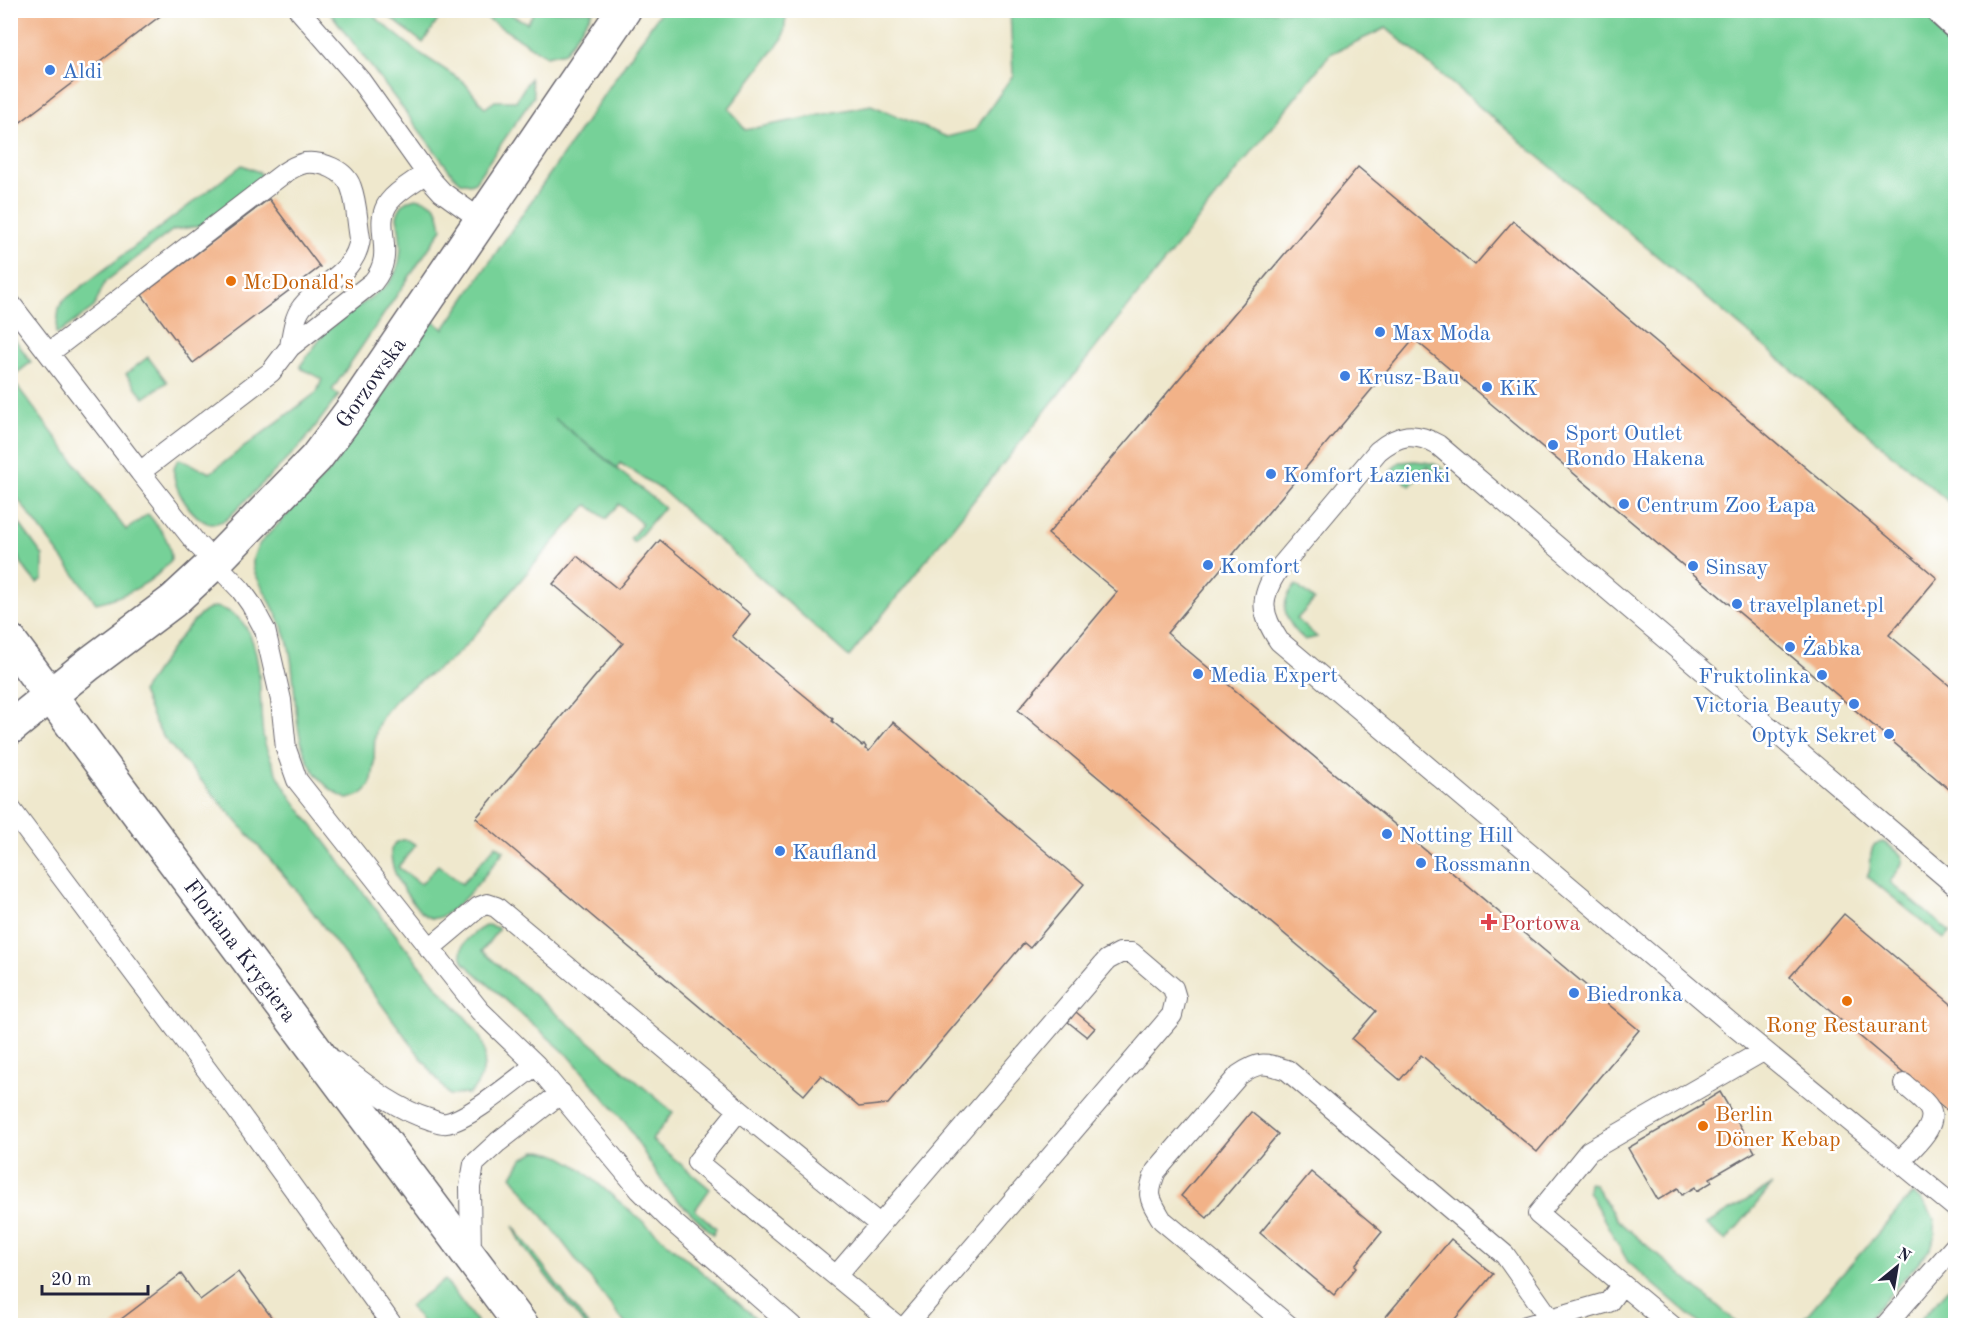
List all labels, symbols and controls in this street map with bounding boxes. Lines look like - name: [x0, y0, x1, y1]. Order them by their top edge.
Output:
- place label: Aldi: [62, 61, 102, 83]
- marker: Aldi: [43, 63, 57, 77]
- place label: McDonald's: [243, 272, 354, 294]
- marker: McDonald's: [224, 274, 238, 288]
- place label: Max Moda: [1392, 323, 1491, 345]
- marker: Max Moda: [1373, 325, 1387, 339]
- street label: Gorzowska: [333, 334, 411, 432]
- place label: Krusz-Bau: [1357, 367, 1460, 389]
- marker: Krusz-Bau: [1338, 369, 1352, 383]
- place label: KiK: [1499, 378, 1538, 400]
- marker: KiK: [1480, 380, 1494, 394]
- place label: Sport Outlet Rondo Hakena: [1565, 423, 1705, 470]
- marker: Sport Outlet Rondo Hakena: [1546, 438, 1560, 452]
- place label: Komfort Łazienki: [1283, 465, 1450, 487]
- marker: Komfort Łazienki: [1264, 467, 1278, 481]
- place label: Centrum Zoo Łapa: [1636, 495, 1816, 517]
- marker: Centrum Zoo Łapa: [1617, 497, 1631, 511]
- place label: Komfort: [1220, 556, 1300, 578]
- place label: Sinsay: [1705, 557, 1769, 579]
- marker: Komfort: [1201, 558, 1215, 572]
- marker: Sinsay: [1686, 559, 1700, 573]
- place label: travelplanet.pl: [1749, 595, 1884, 617]
- marker: travelplanet.pl: [1730, 597, 1744, 611]
- place label: Żabka: [1802, 635, 1861, 660]
- marker: Żabka: [1783, 640, 1797, 654]
- place label: Media Expert: [1210, 665, 1338, 687]
- place label: Fruktolinka: [1698, 666, 1810, 688]
- marker: Media Expert: [1191, 667, 1205, 681]
- marker: Fruktolinka: [1815, 668, 1829, 682]
- place label: Victoria Beauty: [1693, 695, 1842, 717]
- marker: Victoria Beauty: [1847, 697, 1861, 711]
- place label: Optyk Sekret: [1751, 725, 1877, 747]
- marker: Optyk Sekret: [1882, 727, 1896, 741]
- place label: Notting Hill: [1399, 825, 1513, 847]
- marker: Notting Hill: [1380, 827, 1394, 841]
- place label: Kaufland: [792, 842, 877, 864]
- marker: Kaufland: [773, 844, 787, 858]
- place label: Rossmann: [1433, 854, 1531, 876]
- marker: Rossmann: [1414, 856, 1428, 870]
- street label: Floriana Krygiera: [179, 876, 300, 1026]
- place label: Portowa: [1501, 913, 1580, 935]
- marker: Portowa: [1482, 915, 1496, 929]
- place label: Biedronka: [1586, 984, 1683, 1006]
- marker: Biedronka: [1567, 986, 1581, 1000]
- marker: Rong Restaurant: [1840, 994, 1854, 1008]
- place label: Rong Restaurant: [1766, 1015, 1928, 1037]
- place label: Berlin Döner Kebap: [1715, 1104, 1841, 1151]
- marker: Berlin Döner Kebap: [1696, 1119, 1710, 1133]
- north arrow: [1867, 1237, 1927, 1297]
- text: N: [1894, 1246, 1913, 1266]
- scale bar: [42, 1258, 148, 1296]
- text: 20 m: [51, 1271, 91, 1289]

